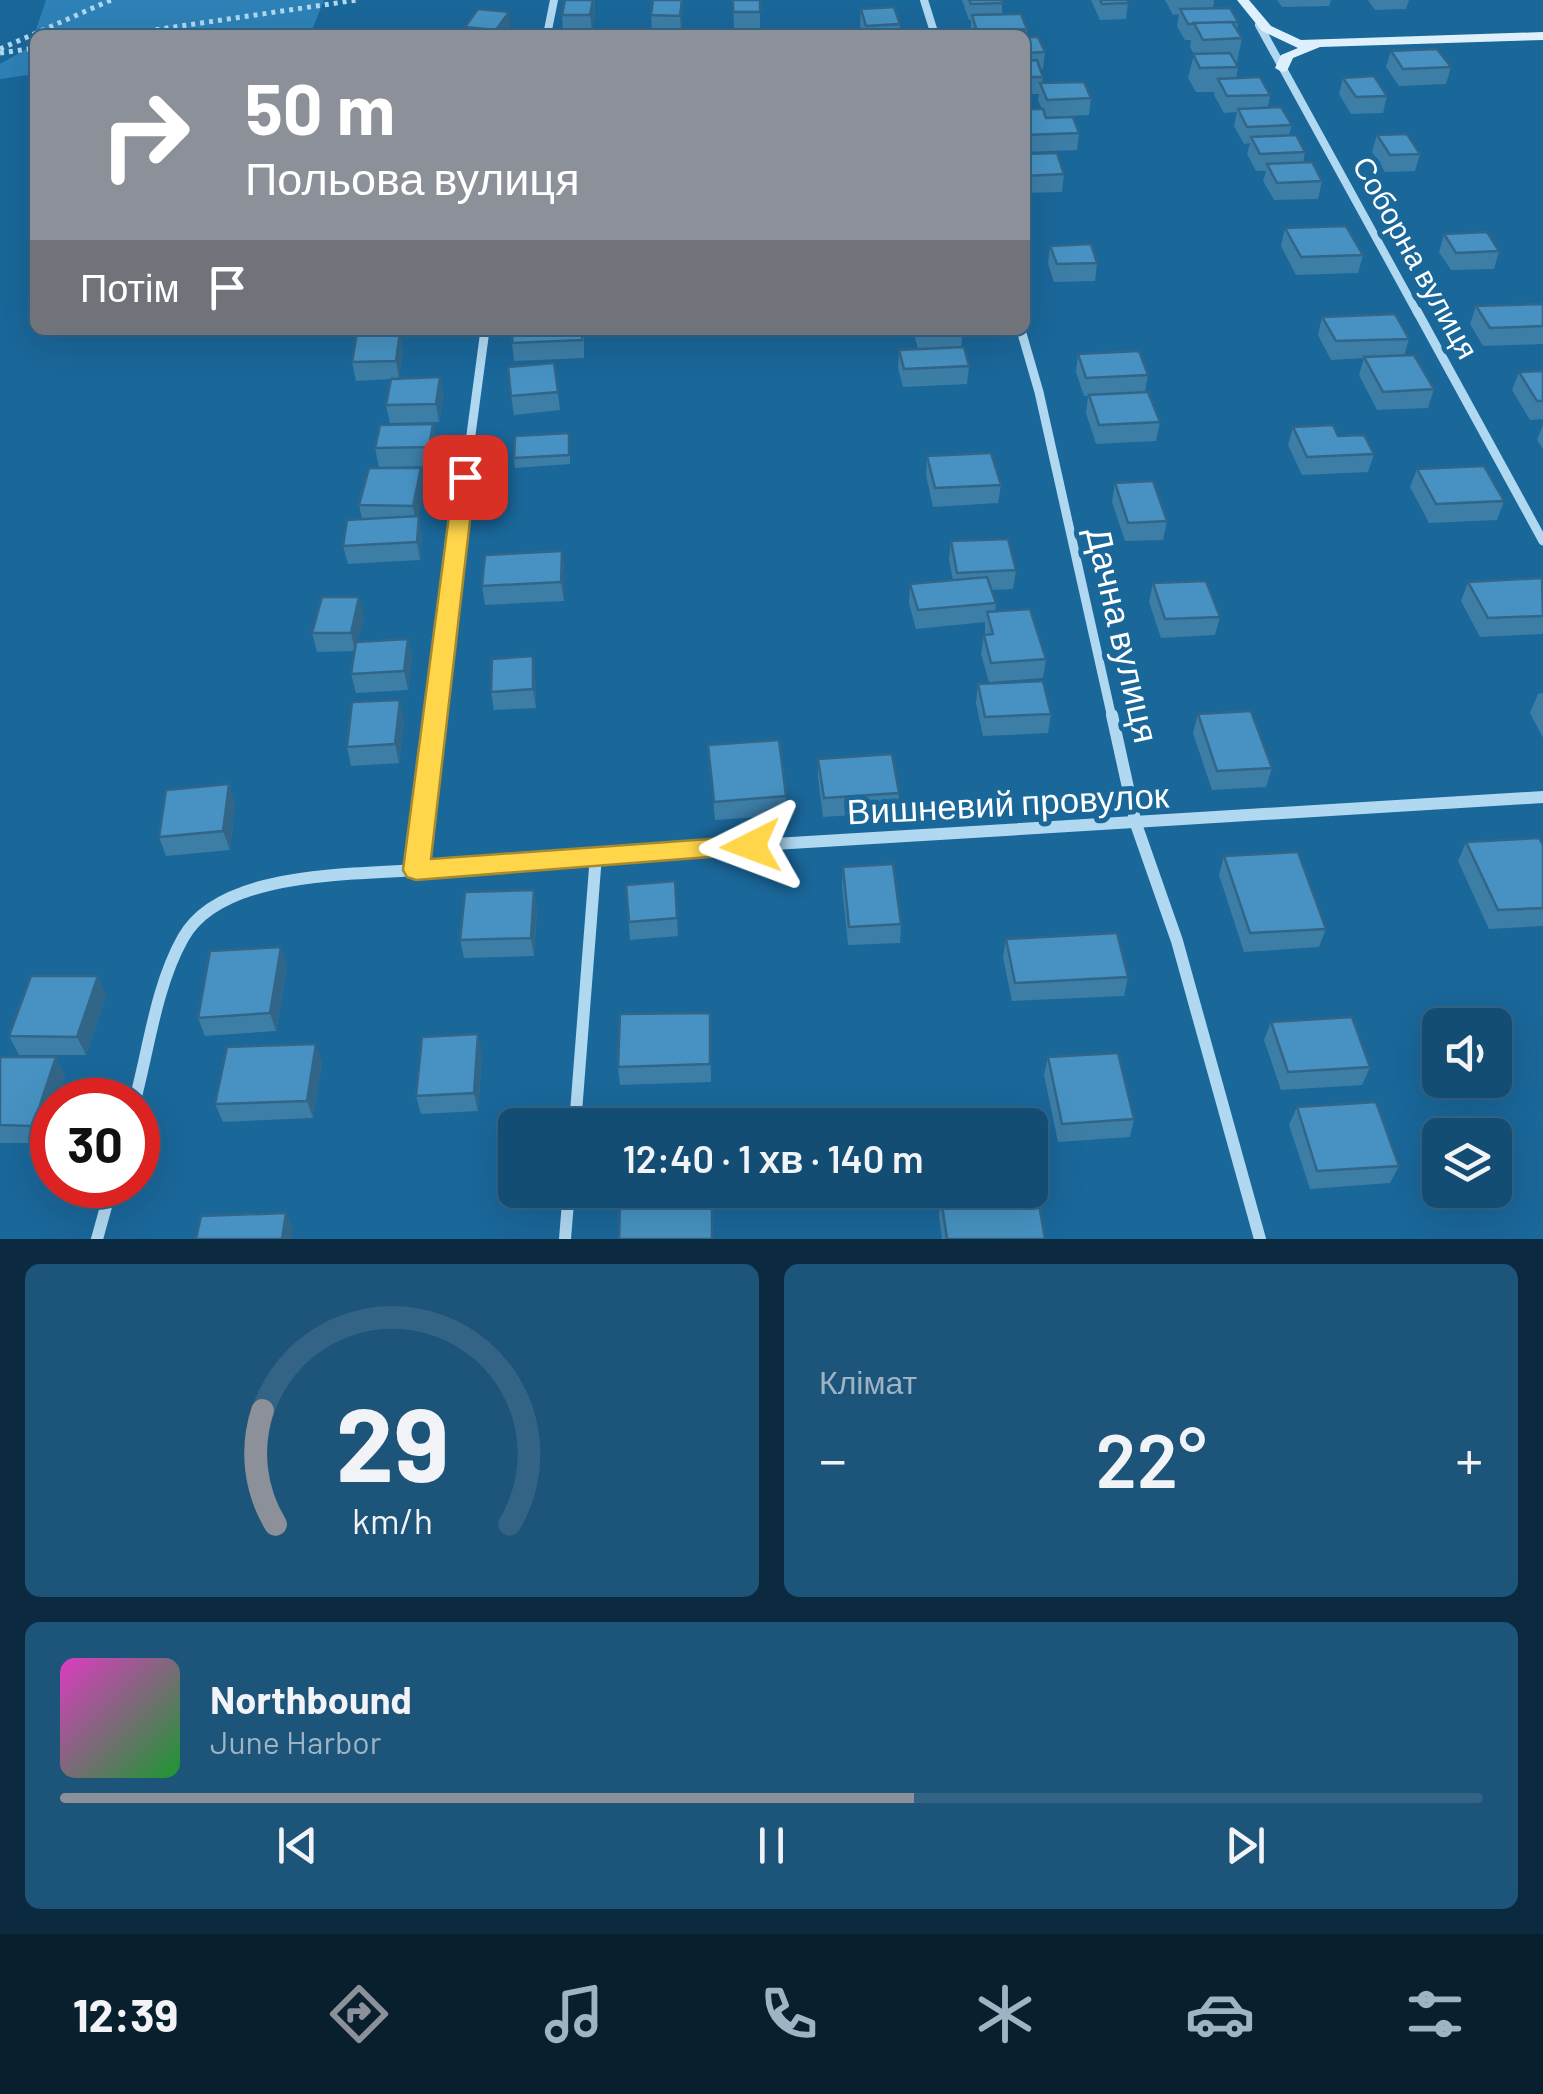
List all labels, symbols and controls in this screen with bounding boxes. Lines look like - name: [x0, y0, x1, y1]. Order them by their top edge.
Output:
- text: 50 m: [245, 65, 395, 149]
- icon: right: [80, 70, 210, 200]
- text: Польова вулиця: [245, 150, 580, 204]
- street label: Соборна вулиця: [1346, 150, 1487, 364]
- icon: arrive: [200, 260, 255, 315]
- text: Потім: [80, 264, 180, 310]
- pin: [423, 435, 508, 520]
- icon: arrive: [438, 450, 493, 505]
- street label: Дачна вулиця: [1079, 523, 1169, 746]
- street label: Вишневий провулок: [846, 773, 1171, 831]
- position arrow: [699, 794, 803, 898]
- map controls: [1422, 1008, 1512, 1208]
- button: sound: [1422, 1008, 1512, 1098]
- speed limit sign: 30: [30, 1078, 160, 1208]
- button: layers: [1422, 1118, 1512, 1208]
- text: 12:40 · 1 хв · 140 m: [622, 1135, 924, 1181]
- text: Клімат: [819, 1362, 917, 1400]
- text: 29: [335, 1378, 449, 1503]
- text: 22°: [1095, 1413, 1207, 1503]
- text: −: [819, 1425, 847, 1491]
- text: +: [1455, 1425, 1483, 1491]
- text: km/h: [352, 1498, 432, 1541]
- text: Northbound: [210, 1676, 412, 1722]
- text: June Harbor: [210, 1722, 381, 1760]
- icon: previous: [270, 1818, 325, 1873]
- icon: pause: [744, 1818, 799, 1873]
- icon: next: [1218, 1818, 1273, 1873]
- icon: directions: [324, 1979, 394, 2049]
- icon: music: [539, 1979, 609, 2049]
- icon: phone: [754, 1979, 824, 2049]
- icon: climate: [970, 1979, 1040, 2049]
- icon: car: [1185, 1979, 1255, 2049]
- icon: filters: [1400, 1979, 1470, 2049]
- text: 12:39: [73, 1987, 178, 2041]

